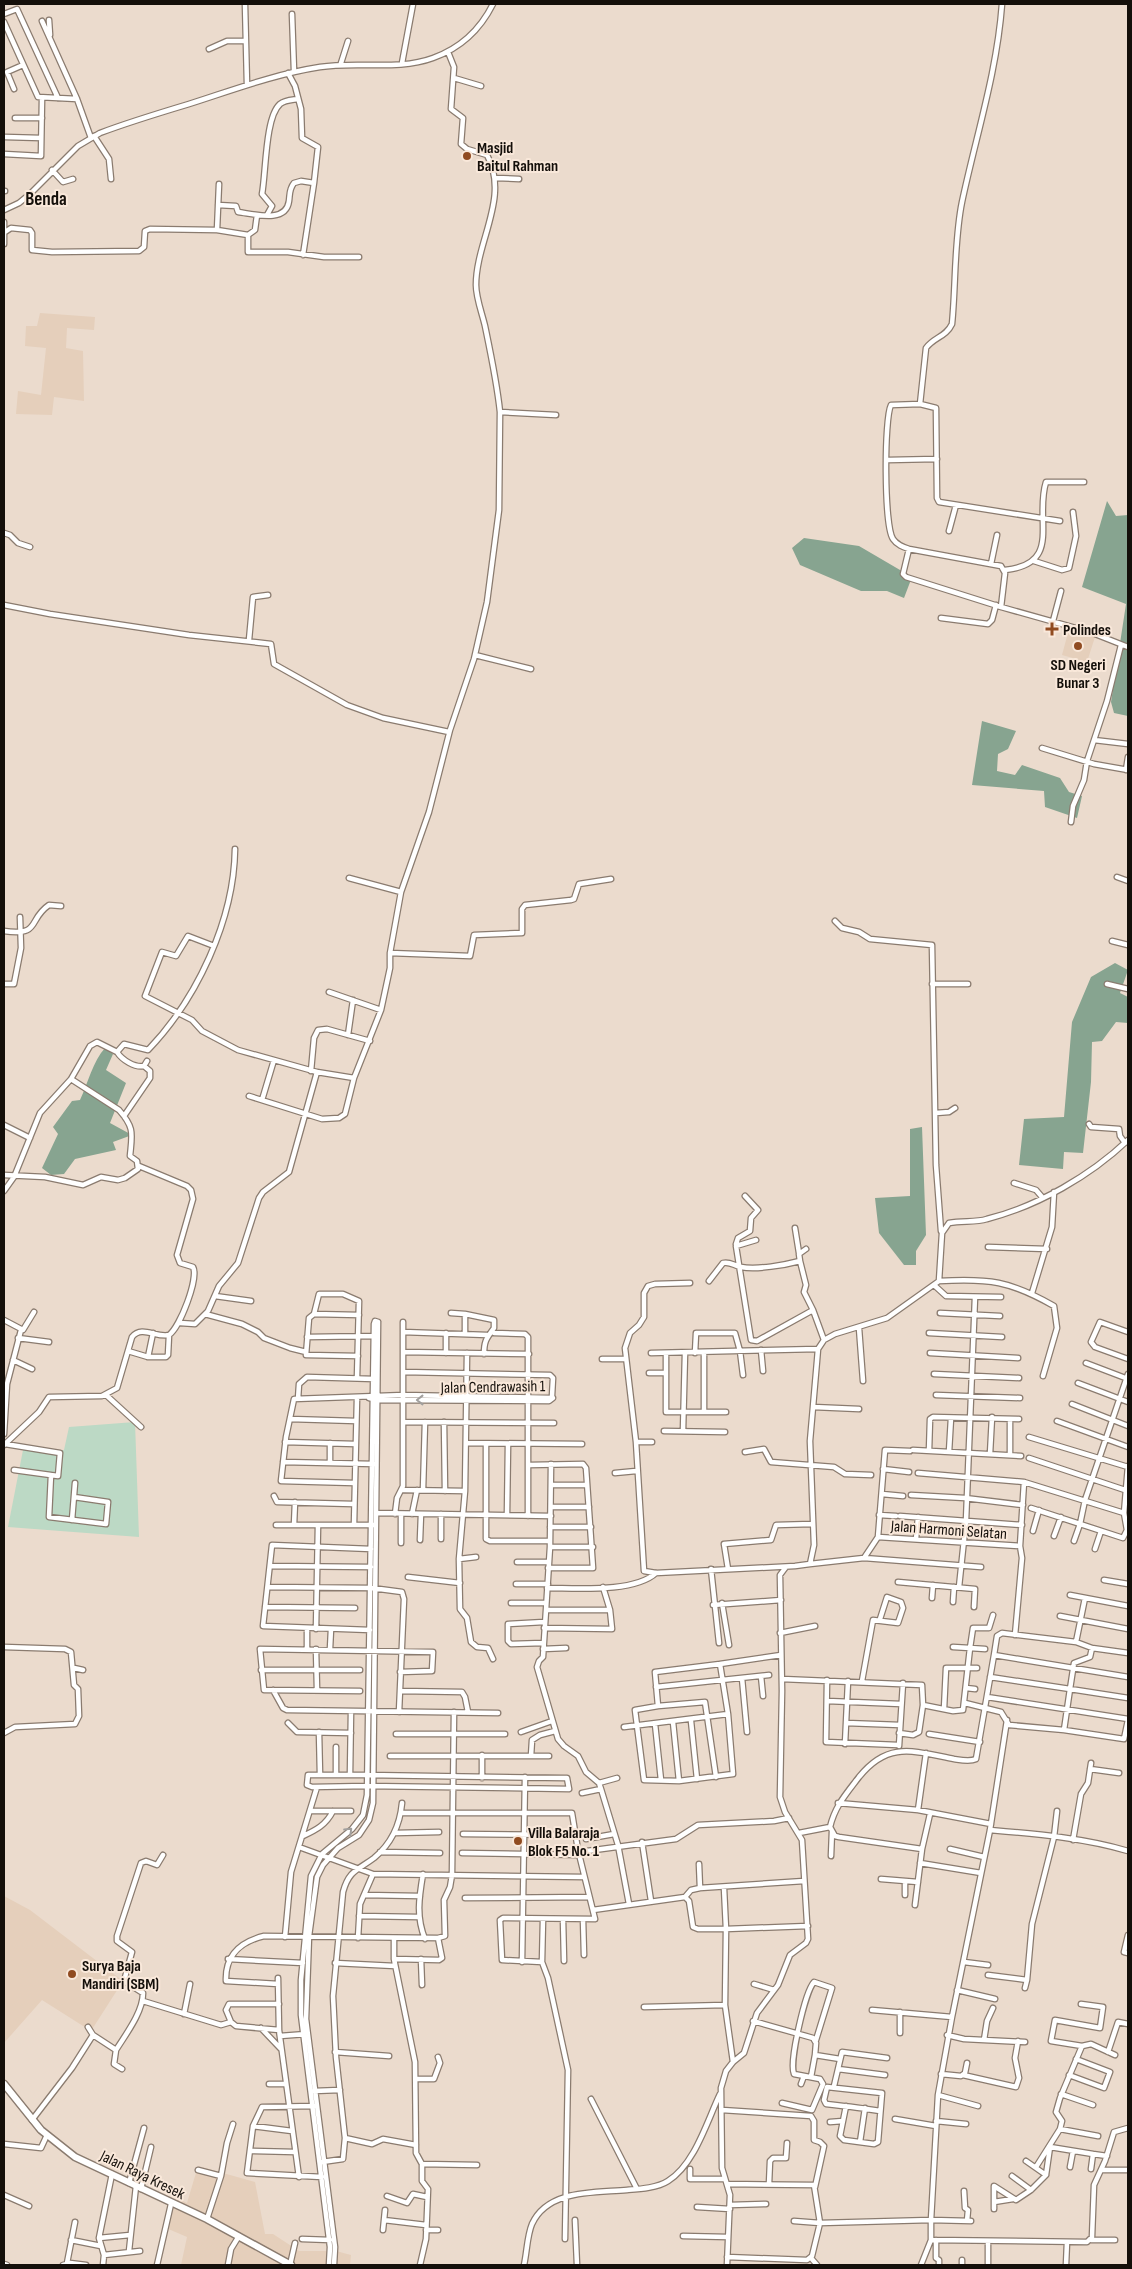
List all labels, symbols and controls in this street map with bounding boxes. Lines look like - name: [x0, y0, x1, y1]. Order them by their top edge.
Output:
- place label: Masjid Baitul Rahman: [477, 139, 558, 176]
- marker: Masjid Baitul Rahman: [461, 150, 473, 162]
- district label: Benda: [25, 188, 67, 211]
- place label: Polindes: [1063, 621, 1111, 640]
- marker: Polindes: [1045, 622, 1059, 636]
- marker: SD Negeri Bunar 3: [1072, 640, 1084, 652]
- place label: SD Negeri Bunar 3: [1050, 656, 1106, 693]
- street label: Jalan Cendrawasih 1: [440, 1377, 546, 1398]
- one-way arrow: [415, 1395, 423, 1405]
- street label: Jalan Harmoni Selatan: [889, 1517, 1008, 1544]
- place label: Villa Balaraja Blok F5 No. 1: [528, 1824, 600, 1861]
- one-way arrow: [343, 1828, 352, 1837]
- marker: Villa Balaraja Blok F5 No. 1: [512, 1835, 524, 1847]
- place label: Surya Baja Mandiri (SBM): [82, 1957, 159, 1994]
- marker: Surya Baja Mandiri (SBM): [66, 1968, 78, 1980]
- street label: Jalan Raya Kresek: [96, 2146, 188, 2204]

